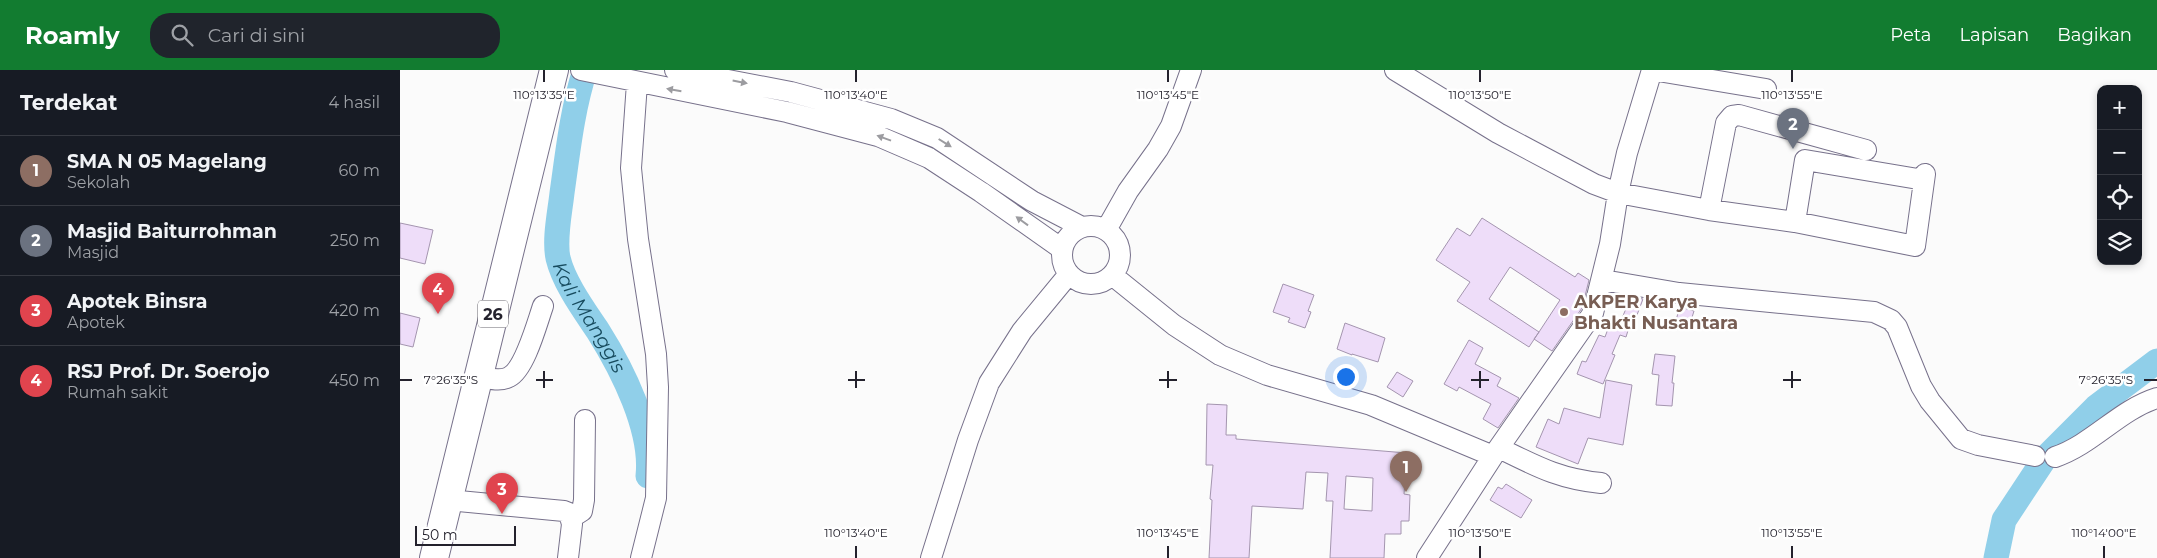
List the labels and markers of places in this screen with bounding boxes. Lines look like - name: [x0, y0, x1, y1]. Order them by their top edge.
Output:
- pin: 2: [1777, 108, 1809, 149]
- pin: 4: [422, 273, 454, 314]
- place label: AKPER Karya Bhakti Nusantara: [1573, 291, 1738, 334]
- marker: AKPER Karya Bhakti Nusantara: [1558, 306, 1570, 318]
- pin: 1: [1390, 451, 1422, 492]
- pin: 3: [486, 473, 518, 514]

